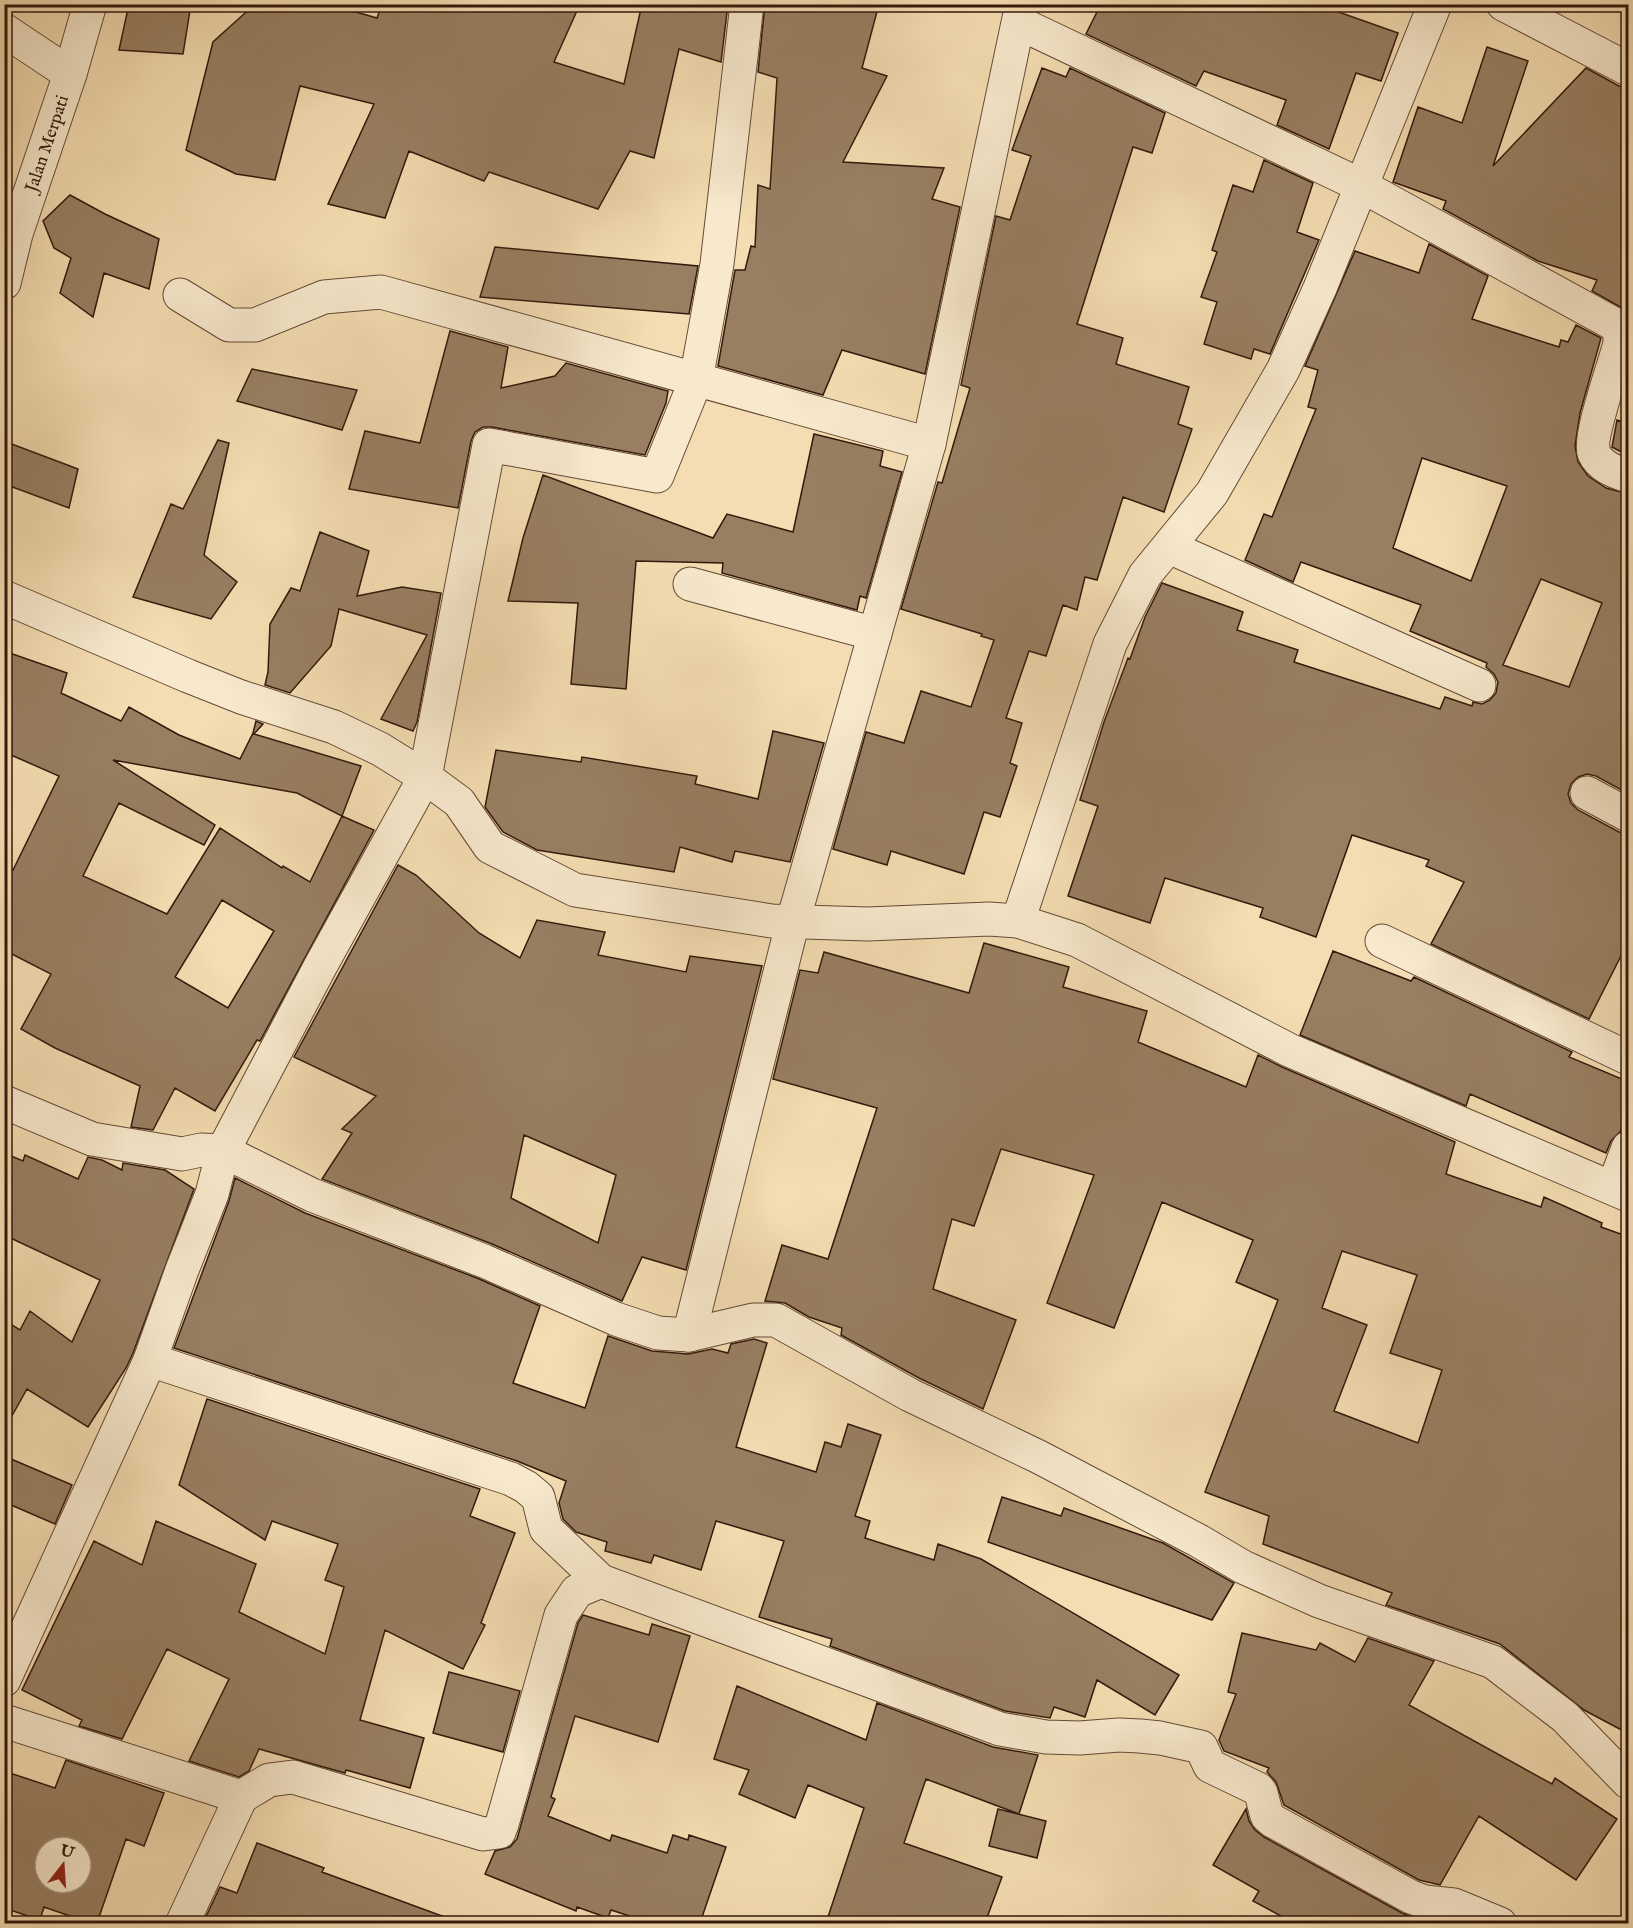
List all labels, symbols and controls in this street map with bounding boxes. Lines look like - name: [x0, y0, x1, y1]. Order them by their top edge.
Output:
- street label: Jalan Merpati: [20, 92, 75, 197]
- north arrow: [33, 1835, 93, 1895]
- text: U: [56, 1841, 77, 1864]

